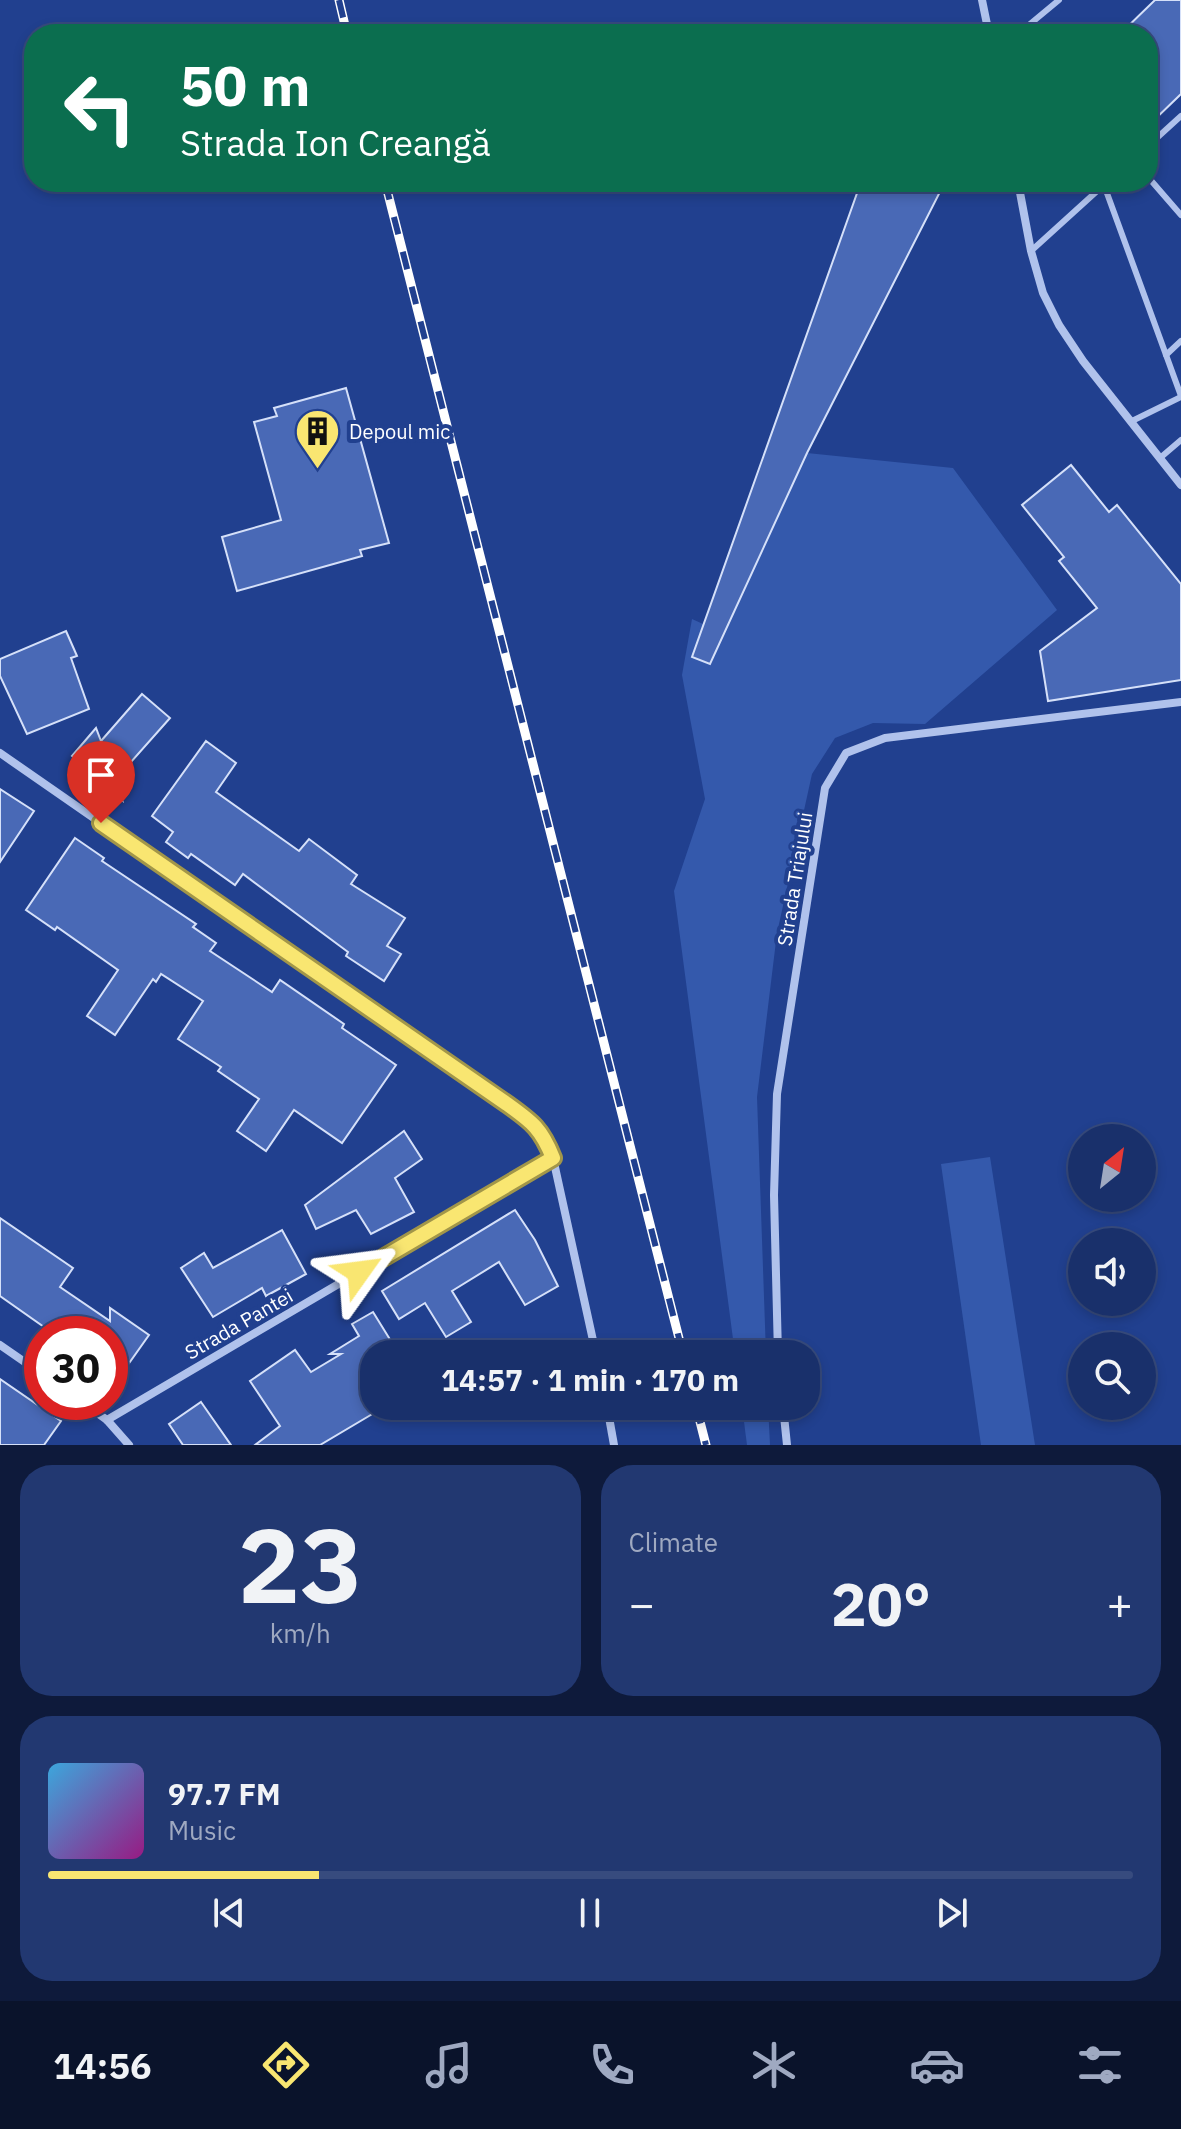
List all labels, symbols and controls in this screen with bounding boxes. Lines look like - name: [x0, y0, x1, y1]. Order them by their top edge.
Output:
- text: 50 m: [180, 49, 310, 121]
- icon: left: [48, 56, 152, 160]
- text: Strada Ion Creangă: [180, 119, 491, 166]
- building icon: Depoul mic: [294, 408, 342, 471]
- place label: Depoul mic: [349, 418, 450, 445]
- pin: [67, 741, 135, 823]
- icon: arrive: [79, 753, 123, 797]
- street label: Strada Triajului: [771, 810, 818, 948]
- north arrow: [1068, 1124, 1156, 1212]
- map controls: [1068, 1124, 1156, 1420]
- button: sound: [1068, 1228, 1156, 1316]
- position arrow: [317, 1230, 401, 1314]
- street label: Strada Pantei: [180, 1282, 298, 1365]
- speed limit sign: 30: [24, 1316, 128, 1420]
- button: search: [1068, 1332, 1156, 1420]
- text: 14:57 · 1 min · 170 m: [441, 1360, 739, 1399]
- text: 23: [238, 1496, 363, 1632]
- text: Climate: [629, 1525, 718, 1559]
- text: 20°: [831, 1564, 931, 1643]
- text: −: [629, 1575, 655, 1632]
- text: +: [1107, 1575, 1133, 1632]
- text: km/h: [270, 1616, 331, 1650]
- text: 97.7 FM: [168, 1774, 281, 1813]
- text: Music: [168, 1813, 236, 1847]
- icon: previous: [207, 1891, 251, 1935]
- icon: pause: [568, 1891, 612, 1935]
- icon: next: [930, 1891, 974, 1935]
- icon: directions: [258, 2037, 314, 2093]
- icon: music: [421, 2037, 477, 2093]
- icon: phone: [584, 2037, 640, 2093]
- icon: climate: [746, 2037, 802, 2093]
- icon: car: [909, 2037, 965, 2093]
- icon: filters: [1072, 2037, 1128, 2093]
- text: 14:56: [53, 2042, 152, 2089]

